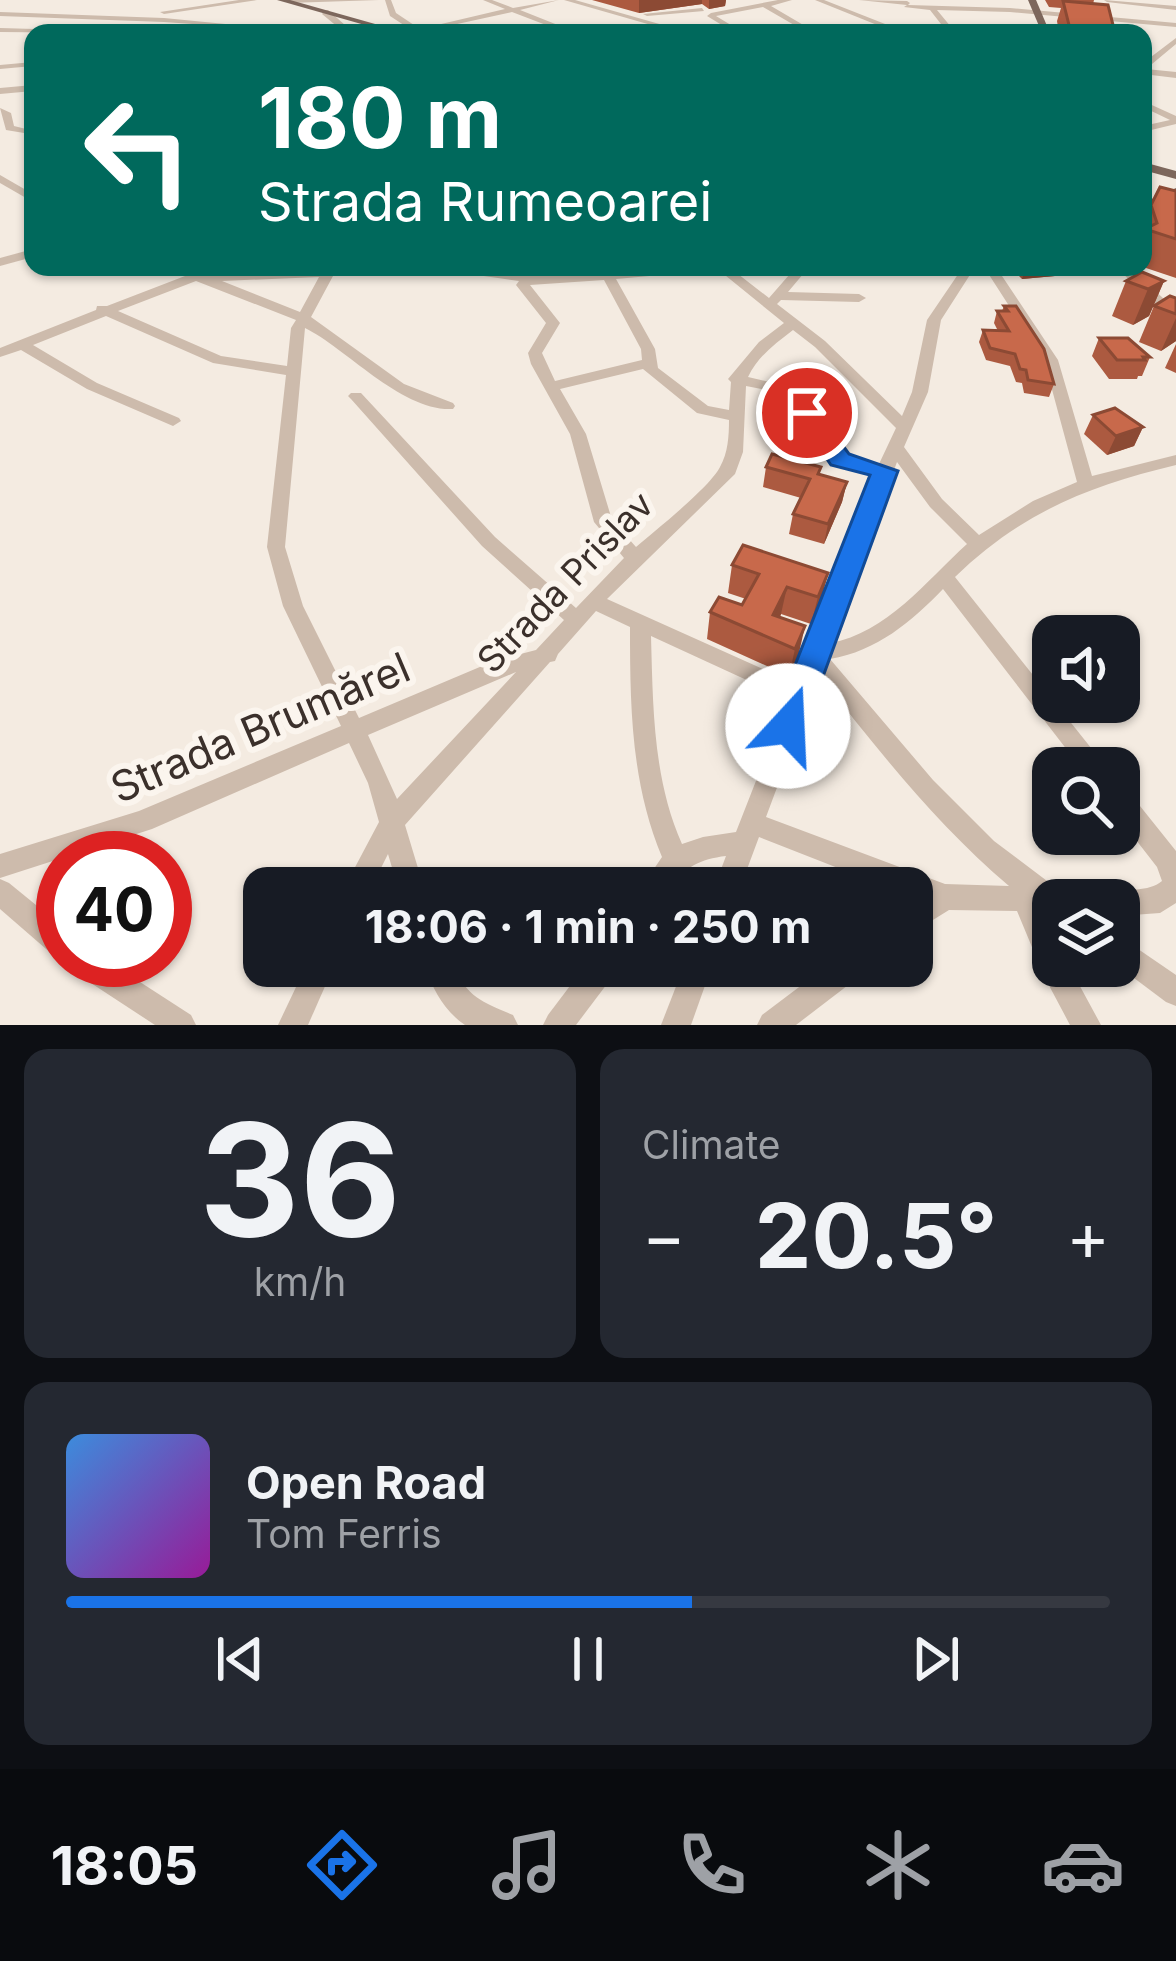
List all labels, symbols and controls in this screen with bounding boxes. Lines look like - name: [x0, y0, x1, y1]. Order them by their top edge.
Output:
- text: 180 m: [258, 67, 502, 168]
- icon: left: [60, 72, 216, 228]
- text: Strada Rumeoarei: [258, 169, 712, 234]
- pin: [756, 362, 858, 464]
- icon: arrive: [774, 380, 840, 446]
- street label: Strada Prislav: [468, 482, 662, 682]
- map controls: [1032, 615, 1140, 987]
- button: sound: [1032, 615, 1140, 723]
- street label: Strada Brumărel: [103, 641, 417, 813]
- position arrow: [725, 663, 851, 789]
- button: search: [1032, 747, 1140, 855]
- speed limit sign: 40: [36, 831, 192, 987]
- button: layers: [1032, 879, 1140, 987]
- text: 18:06 · 1 min · 250 m: [365, 899, 811, 954]
- text: 36: [199, 1085, 401, 1274]
- text: Climate: [642, 1121, 781, 1168]
- text: 20.5°: [755, 1181, 997, 1290]
- text: −: [642, 1196, 686, 1276]
- text: +: [1066, 1196, 1110, 1276]
- text: km/h: [254, 1258, 346, 1305]
- text: Open Road: [246, 1455, 486, 1510]
- text: Tom Ferris: [246, 1510, 441, 1557]
- icon: previous: [207, 1626, 273, 1692]
- icon: pause: [555, 1626, 621, 1692]
- icon: next: [903, 1626, 969, 1692]
- icon: directions: [300, 1823, 384, 1907]
- icon: music: [485, 1823, 569, 1907]
- icon: phone: [670, 1823, 754, 1907]
- icon: climate: [856, 1823, 940, 1907]
- icon: car: [1041, 1823, 1125, 1907]
- text: 18:05: [51, 1833, 198, 1898]

